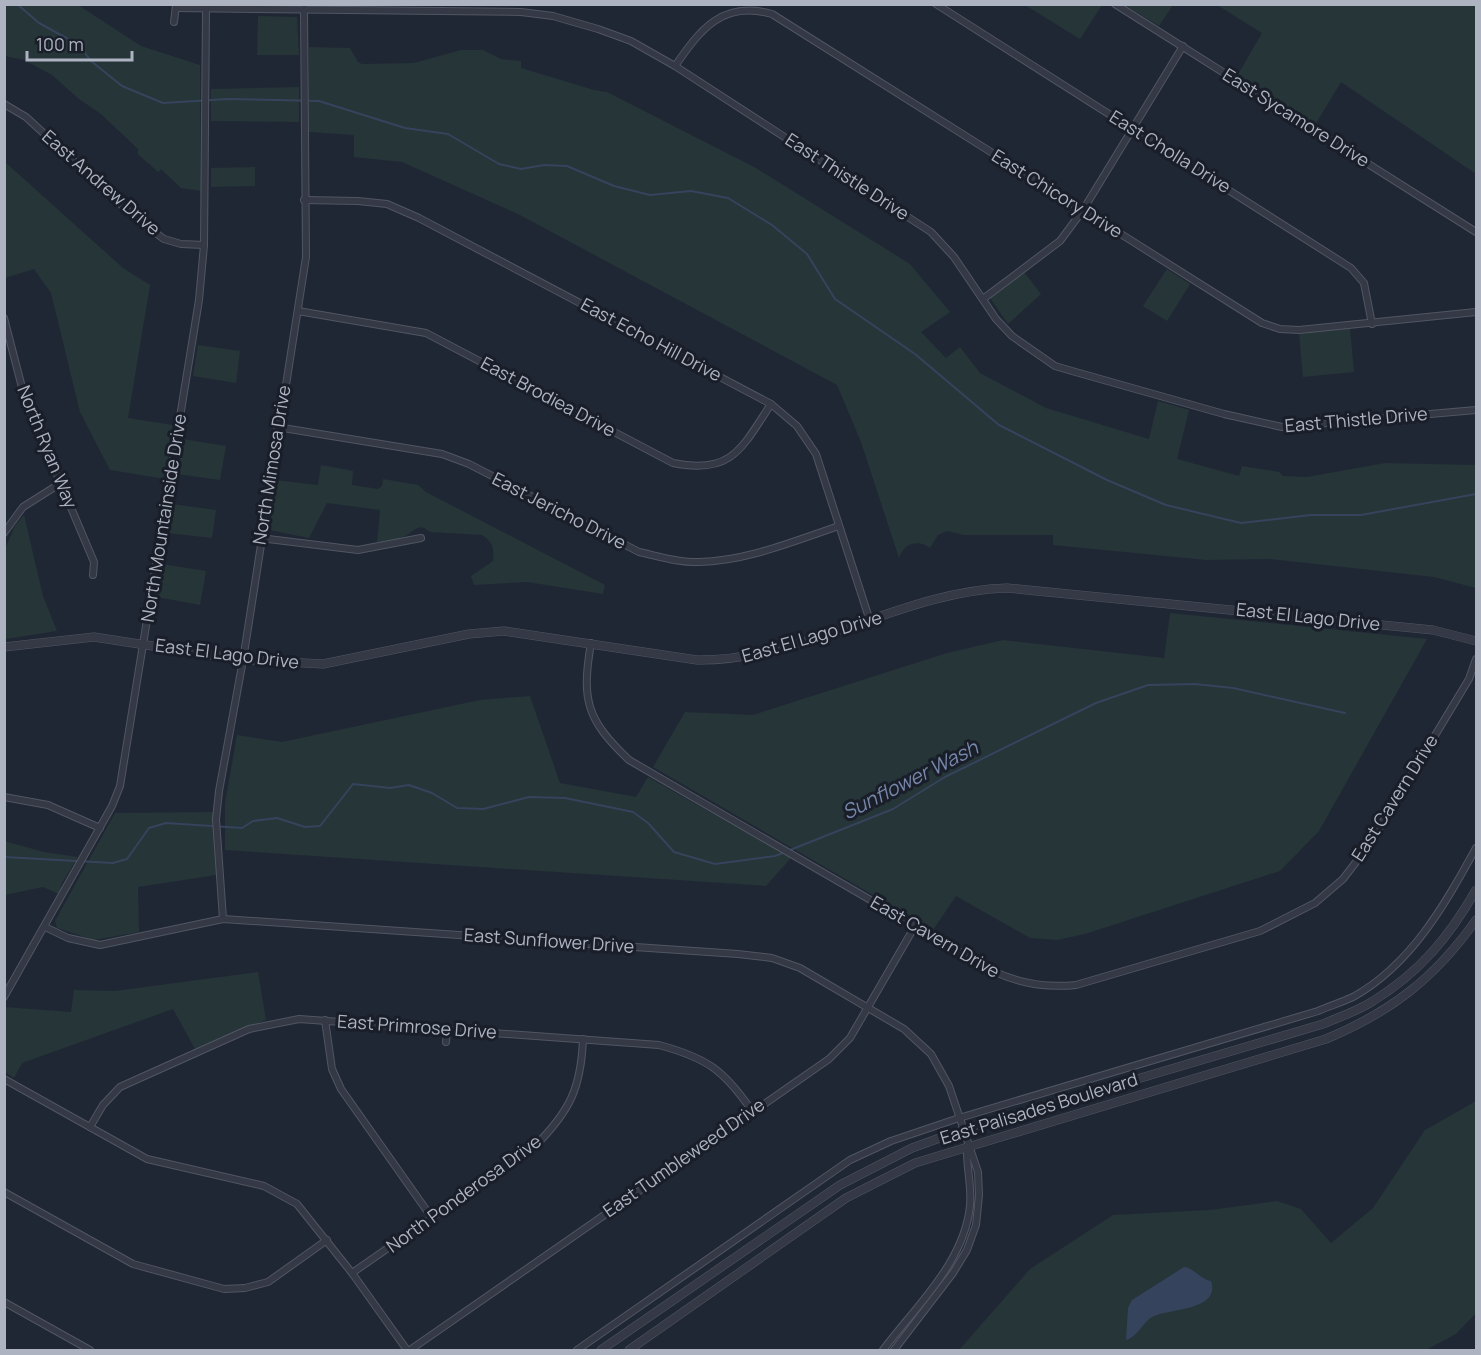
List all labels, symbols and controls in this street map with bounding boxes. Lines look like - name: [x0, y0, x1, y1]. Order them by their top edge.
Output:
- scale bar: [27, 24, 132, 62]
- text: 100 m: [36, 32, 84, 56]
- street label: East Sycamore Drive: [1219, 62, 1374, 172]
- street label: East Cholla Drive: [1105, 104, 1236, 198]
- street label: East Andrew Drive: [37, 124, 166, 240]
- street label: East Thistle Drive: [781, 127, 914, 225]
- street label: East Chicory Drive: [987, 143, 1128, 243]
- street label: East Echo Hill Drive: [577, 292, 726, 386]
- street label: East Brodiea Drive: [477, 350, 620, 442]
- street label: North Ryan Way: [12, 382, 84, 512]
- street label: North Mimosa Drive: [247, 383, 295, 546]
- street label: East Thistle Drive: [1284, 401, 1428, 437]
- street label: North Mountainside Drive: [135, 412, 191, 624]
- street label: East Jericho Drive: [488, 466, 630, 554]
- street label: East El Lago Drive: [1235, 597, 1381, 636]
- street label: East El Lago Drive: [739, 605, 885, 668]
- street label: East El Lago Drive: [154, 632, 300, 674]
- street label: East Cavern Drive: [1345, 730, 1443, 865]
- water label: Sunflower Wash: [837, 733, 983, 825]
- street label: East Cavern Drive: [867, 889, 1004, 983]
- street label: East Sunflower Drive: [463, 922, 635, 958]
- street label: East Primrose Drive: [336, 1008, 498, 1044]
- street label: East Palisades Boulevard: [937, 1067, 1140, 1150]
- street label: East Tumbleweed Drive: [598, 1092, 769, 1222]
- street label: North Ponderosa Drive: [381, 1129, 546, 1258]

